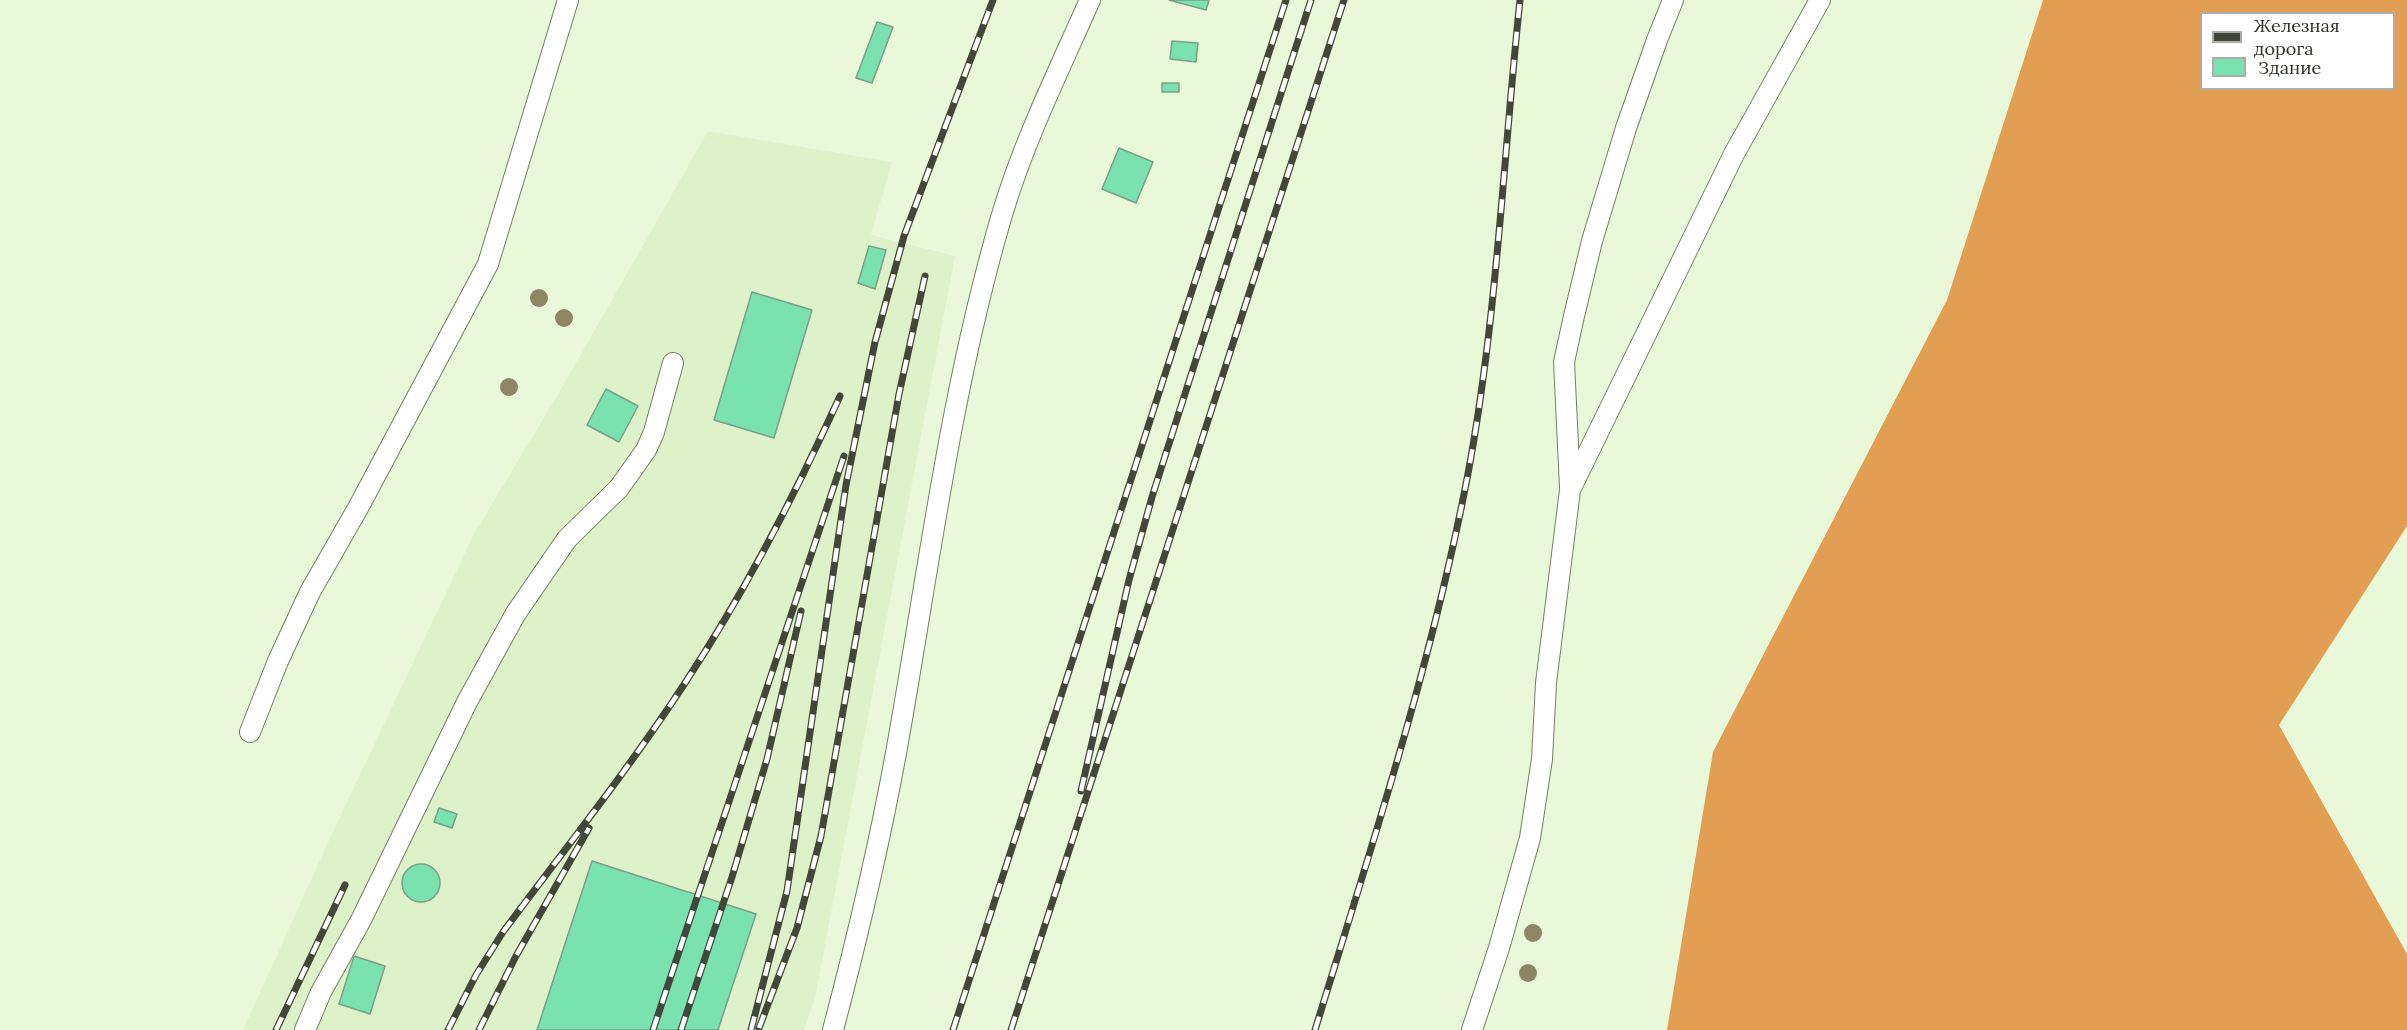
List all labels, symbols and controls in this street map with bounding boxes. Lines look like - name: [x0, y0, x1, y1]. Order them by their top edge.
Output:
- legend: [2200, 12, 2395, 90]
- text: Железная дорога: [2254, 14, 2340, 60]
- text: Здание: [2258, 56, 2321, 79]

